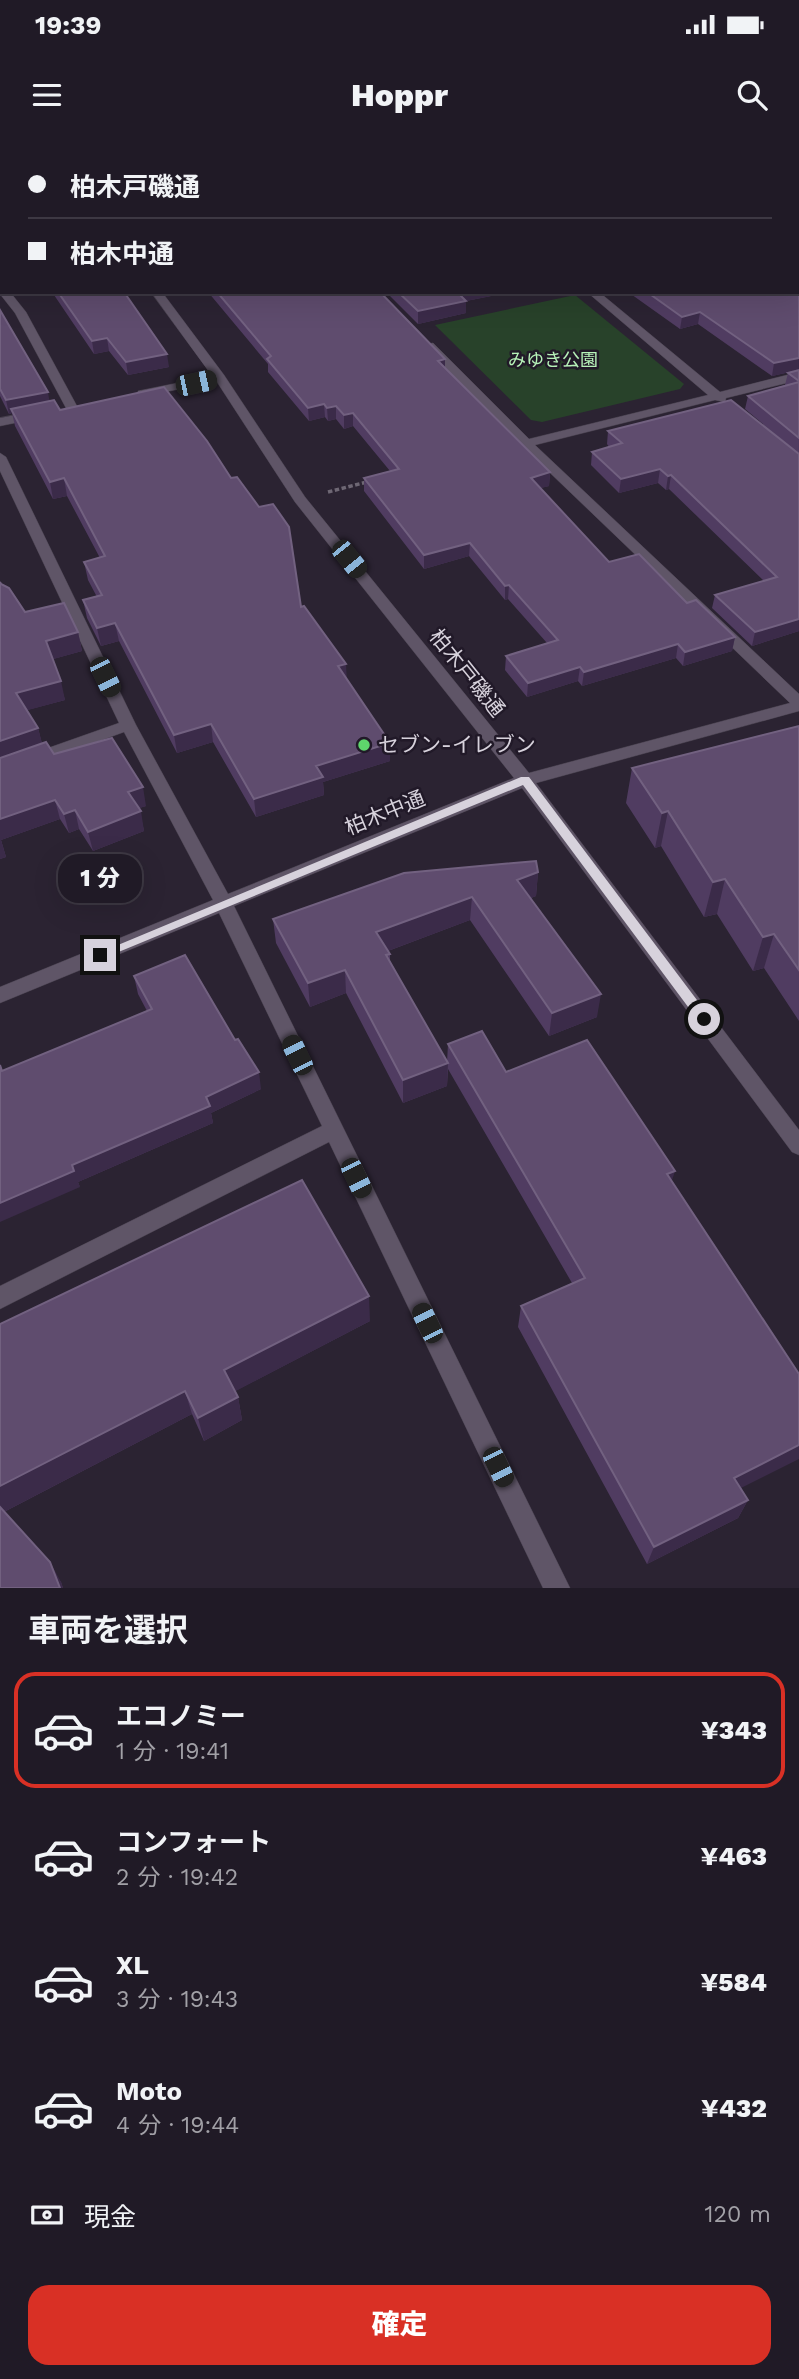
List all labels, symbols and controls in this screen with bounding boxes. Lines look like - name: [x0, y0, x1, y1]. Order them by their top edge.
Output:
- text: 19:39: [35, 10, 102, 40]
- icon: menu: [28, 76, 66, 114]
- text: Hoppr: [351, 76, 448, 114]
- icon: search: [733, 76, 771, 114]
- text: 柏木戸磯通: [70, 172, 200, 202]
- text: 柏木中通: [70, 239, 174, 269]
- park label: みゆき公園: [508, 349, 598, 370]
- car: [174, 368, 219, 398]
- car: [328, 536, 371, 582]
- street label: 柏木戸磯通: [425, 624, 510, 721]
- car: [87, 654, 124, 700]
- place label: セブン-イレブン: [378, 732, 536, 757]
- marker: セブン-イレブン: [356, 737, 372, 753]
- street label: 柏木中通: [341, 785, 428, 840]
- callout: 1 分: [58, 854, 142, 902]
- text: 1 分: [80, 865, 120, 892]
- route end: [84, 939, 116, 971]
- route start: [688, 1003, 720, 1035]
- car: [279, 1032, 316, 1078]
- car: [338, 1155, 375, 1201]
- car: [409, 1300, 446, 1346]
- car: [480, 1444, 517, 1490]
- text: 車両を選択: [28, 1611, 188, 1649]
- icon: car: [32, 1699, 95, 1762]
- text: エコノミー: [116, 1701, 246, 1731]
- text: ¥343: [701, 1715, 767, 1745]
- text: 1 分 · 19:41: [116, 1738, 229, 1765]
- icon: car: [32, 1825, 95, 1888]
- text: コンフォート: [116, 1827, 271, 1857]
- text: ¥463: [700, 1841, 767, 1871]
- text: 2 分 · 19:42: [116, 1864, 238, 1891]
- text: XL: [116, 1950, 149, 1980]
- icon: car: [32, 1951, 95, 2014]
- text: ¥584: [701, 1967, 767, 1997]
- text: 3 分 · 19:43: [116, 1986, 238, 2013]
- text: Moto: [116, 2076, 182, 2106]
- icon: car: [32, 2077, 95, 2140]
- text: ¥432: [701, 2093, 767, 2123]
- text: 4 分 · 19:44: [116, 2112, 239, 2139]
- icon: cash: [28, 2196, 66, 2234]
- text: 120 m: [705, 2201, 771, 2228]
- text: 現金: [84, 2202, 136, 2232]
- button: 確定: [28, 2285, 771, 2365]

